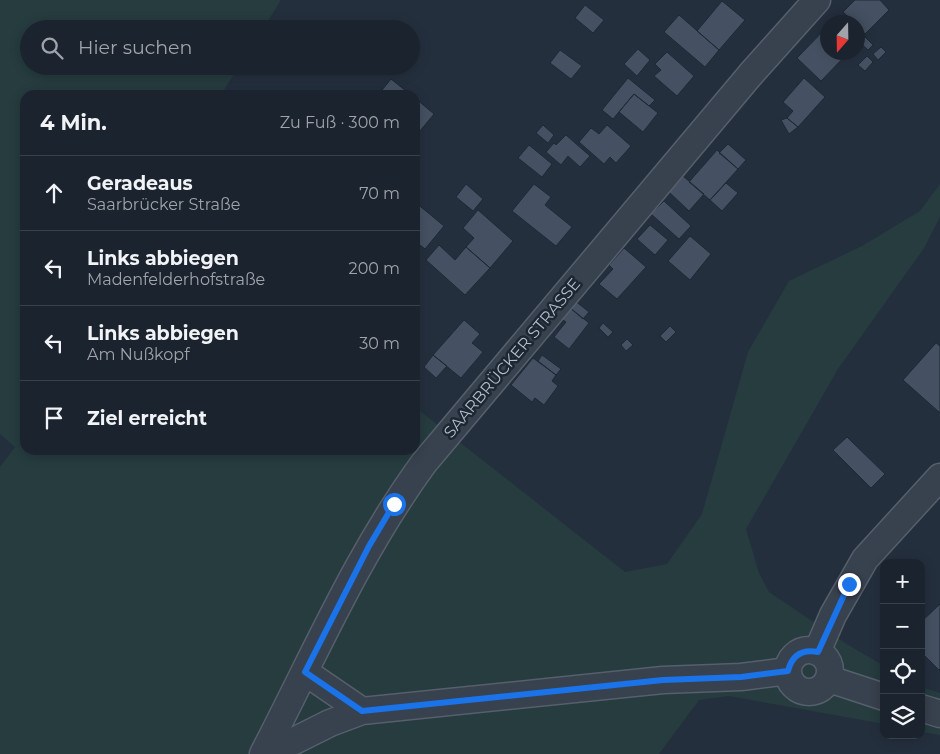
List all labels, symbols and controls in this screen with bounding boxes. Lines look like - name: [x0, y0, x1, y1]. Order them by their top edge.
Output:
- north arrow: [820, 15, 865, 60]
- search box: [20, 20, 420, 75]
- icon: search: [38, 34, 66, 62]
- text: Hier suchen: [78, 36, 192, 59]
- text: 4 Min.: [40, 110, 107, 135]
- text: Zu Fuß · 300 m: [280, 113, 400, 132]
- text: Geradeaus: [87, 172, 193, 195]
- icon: ahead: [40, 179, 68, 207]
- text: 70 m: [359, 184, 400, 203]
- text: Saarbrücker Straße: [87, 195, 240, 214]
- text: Links abbiegen: [87, 247, 239, 270]
- icon: left: [40, 254, 68, 282]
- text: 200 m: [349, 259, 400, 278]
- text: Madenfelderhofstraße: [87, 270, 265, 289]
- street label: SAARBRÜCKER STRASSE: [439, 274, 584, 442]
- text: Links abbiegen: [87, 322, 239, 345]
- icon: left: [40, 329, 68, 357]
- text: 30 m: [359, 334, 400, 353]
- text: Am Nußkopf: [87, 345, 190, 364]
- icon: arrive: [40, 404, 68, 432]
- text: Ziel erreicht: [87, 407, 207, 430]
- route start: [383, 493, 406, 516]
- map controls: [880, 559, 925, 739]
- button: +: [880, 559, 925, 604]
- route end: [838, 573, 861, 596]
- button: −: [880, 604, 925, 649]
- button: locate: [880, 649, 925, 694]
- button: layers: [880, 694, 925, 739]

